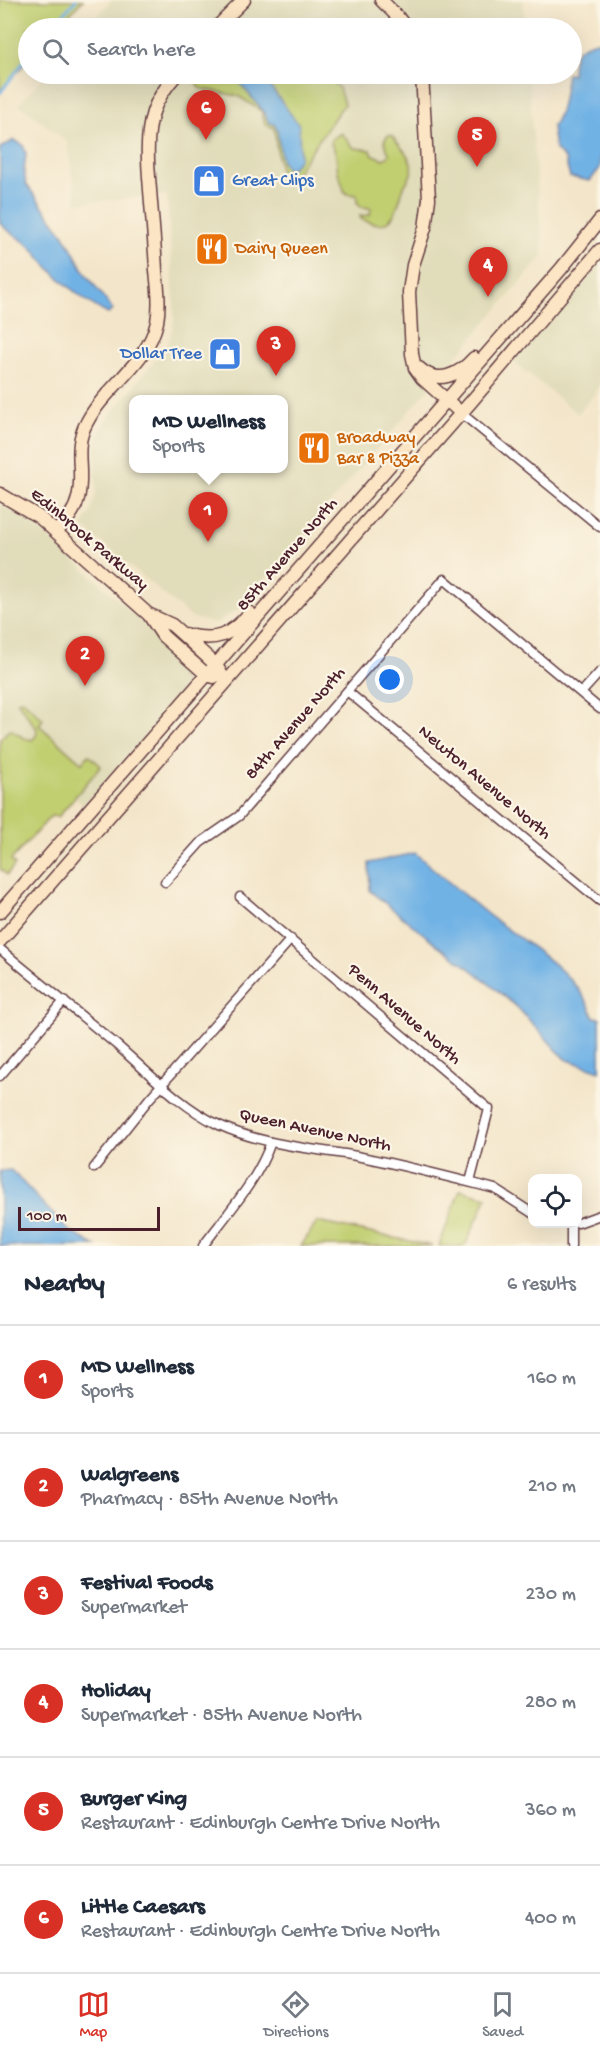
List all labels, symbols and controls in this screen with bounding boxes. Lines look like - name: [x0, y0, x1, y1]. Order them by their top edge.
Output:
- search box: [18, 18, 582, 84]
- icon: search: [39, 35, 72, 68]
- text: Search here: [87, 38, 195, 64]
- pin: 6: [186, 90, 226, 140]
- pin: 5: [458, 118, 496, 167]
- shop icon: Great Clips: [191, 163, 227, 199]
- place label: Great Clips: [232, 171, 315, 192]
- restaurant icon: Dairy Queen: [194, 231, 230, 267]
- place label: Dairy Queen: [234, 239, 328, 260]
- pin: 4: [468, 248, 508, 297]
- pin: 3: [256, 326, 296, 376]
- shop icon: Dollar Tree: [207, 336, 243, 372]
- place label: Dollar Tree: [119, 344, 203, 365]
- popup: [129, 395, 288, 473]
- text: MD Wellness: [152, 410, 265, 436]
- place label: Broadway Bar & Pizza: [336, 428, 420, 470]
- restaurant icon: Broadway Bar & Pizza: [296, 430, 332, 466]
- text: Sports: [152, 436, 204, 459]
- street label: Edinbrook Parkway: [25, 484, 153, 596]
- pin: 1: [188, 492, 228, 542]
- street label: 85th Avenue North: [233, 494, 343, 616]
- pin: 2: [66, 636, 104, 686]
- street label: 84th Avenue North: [241, 663, 351, 785]
- your location: [375, 665, 404, 694]
- street label: Newton Avenue North: [413, 721, 555, 845]
- street label: Penn Avenue North: [342, 959, 465, 1070]
- street label: Queen Avenue North: [237, 1105, 393, 1157]
- map controls: [528, 1174, 582, 1228]
- button: locate: [528, 1174, 582, 1228]
- scale bar: [18, 1204, 160, 1232]
- text: 100 m: [27, 1208, 67, 1227]
- text: Nearby: [24, 1270, 105, 1301]
- text: 6 results: [507, 1274, 576, 1297]
- text: MD Wellness: [81, 1355, 194, 1381]
- text: 1: [39, 1368, 48, 1391]
- text: 160 m: [527, 1368, 576, 1391]
- text: Sports: [81, 1381, 133, 1404]
- text: Walgreens: [81, 1463, 178, 1489]
- text: 2: [39, 1476, 48, 1499]
- text: 210 m: [528, 1476, 576, 1499]
- text: Pharmacy · 85th Avenue North: [81, 1489, 338, 1512]
- text: Festival Foods: [81, 1571, 213, 1597]
- text: 3: [38, 1584, 49, 1607]
- text: 230 m: [526, 1584, 576, 1607]
- text: Supermarket: [81, 1597, 187, 1620]
- text: Holiday: [81, 1679, 151, 1705]
- text: 4: [39, 1692, 48, 1715]
- text: 280 m: [525, 1692, 576, 1715]
- text: Supermarket · 85th Avenue North: [81, 1705, 362, 1728]
- text: Burger King: [81, 1787, 187, 1813]
- text: 5: [38, 1800, 49, 1823]
- text: 360 m: [525, 1800, 576, 1823]
- text: Restaurant · Edinburgh Centre Drive North: [81, 1813, 440, 1836]
- text: Little Caesars: [81, 1895, 205, 1921]
- text: 6: [38, 1908, 49, 1931]
- text: 400 m: [525, 1908, 576, 1931]
- text: Restaurant · Edinburgh Centre Drive North: [81, 1921, 440, 1944]
- tab: Map: [77, 1988, 110, 2043]
- tab: Directions: [263, 1988, 329, 2043]
- tab: Saved: [482, 1988, 523, 2043]

